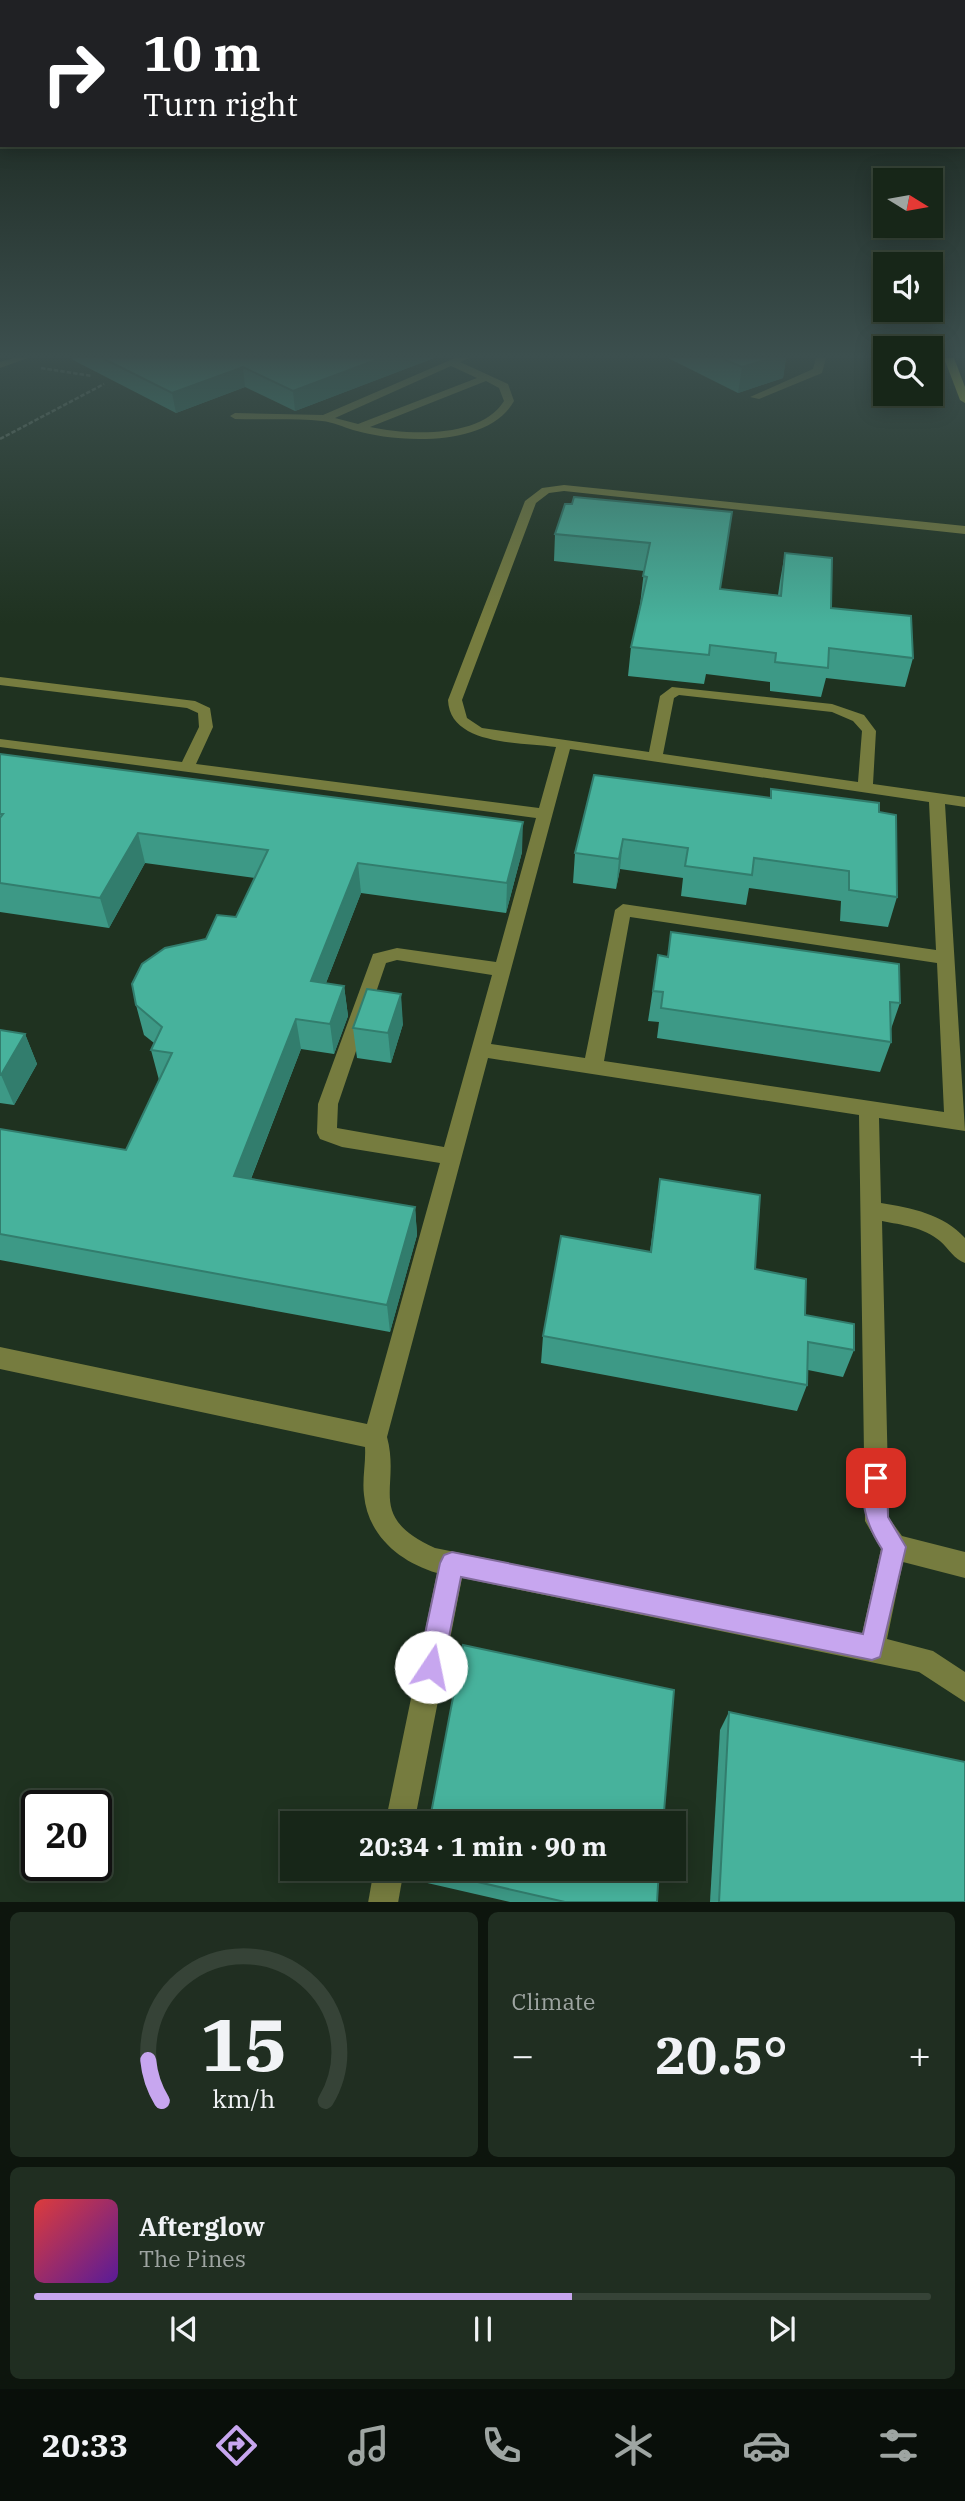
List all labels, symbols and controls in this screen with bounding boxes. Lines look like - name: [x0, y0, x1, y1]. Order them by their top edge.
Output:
- text: 10 m: [143, 21, 261, 84]
- icon: right: [28, 28, 119, 119]
- text: Turn right: [143, 83, 298, 125]
- north arrow: [873, 168, 943, 238]
- map controls: [873, 168, 943, 406]
- button: sound: [873, 252, 943, 322]
- button: search: [873, 336, 943, 406]
- pin: [846, 1448, 906, 1508]
- icon: arrive: [857, 1459, 895, 1497]
- position arrow: [394, 1630, 468, 1704]
- speed limit sign: 20: [21, 1790, 112, 1881]
- text: 20:34 · 1 min · 90 m: [359, 1829, 607, 1863]
- text: Climate: [512, 1986, 595, 2016]
- text: 15: [200, 1996, 287, 2091]
- text: 20.5°: [655, 2021, 788, 2088]
- text: −: [512, 2030, 534, 2079]
- text: +: [908, 2030, 931, 2079]
- text: km/h: [212, 2081, 275, 2114]
- text: Afterglow: [139, 2209, 265, 2243]
- text: The Pines: [139, 2243, 246, 2273]
- icon: previous: [165, 2310, 203, 2348]
- icon: pause: [464, 2310, 502, 2348]
- icon: next: [763, 2310, 801, 2348]
- icon: directions: [212, 2421, 261, 2470]
- icon: music: [344, 2421, 393, 2470]
- icon: phone: [477, 2421, 526, 2470]
- icon: climate: [609, 2421, 658, 2470]
- icon: car: [742, 2421, 791, 2470]
- icon: filters: [874, 2421, 923, 2470]
- text: 20:33: [42, 2424, 128, 2466]

